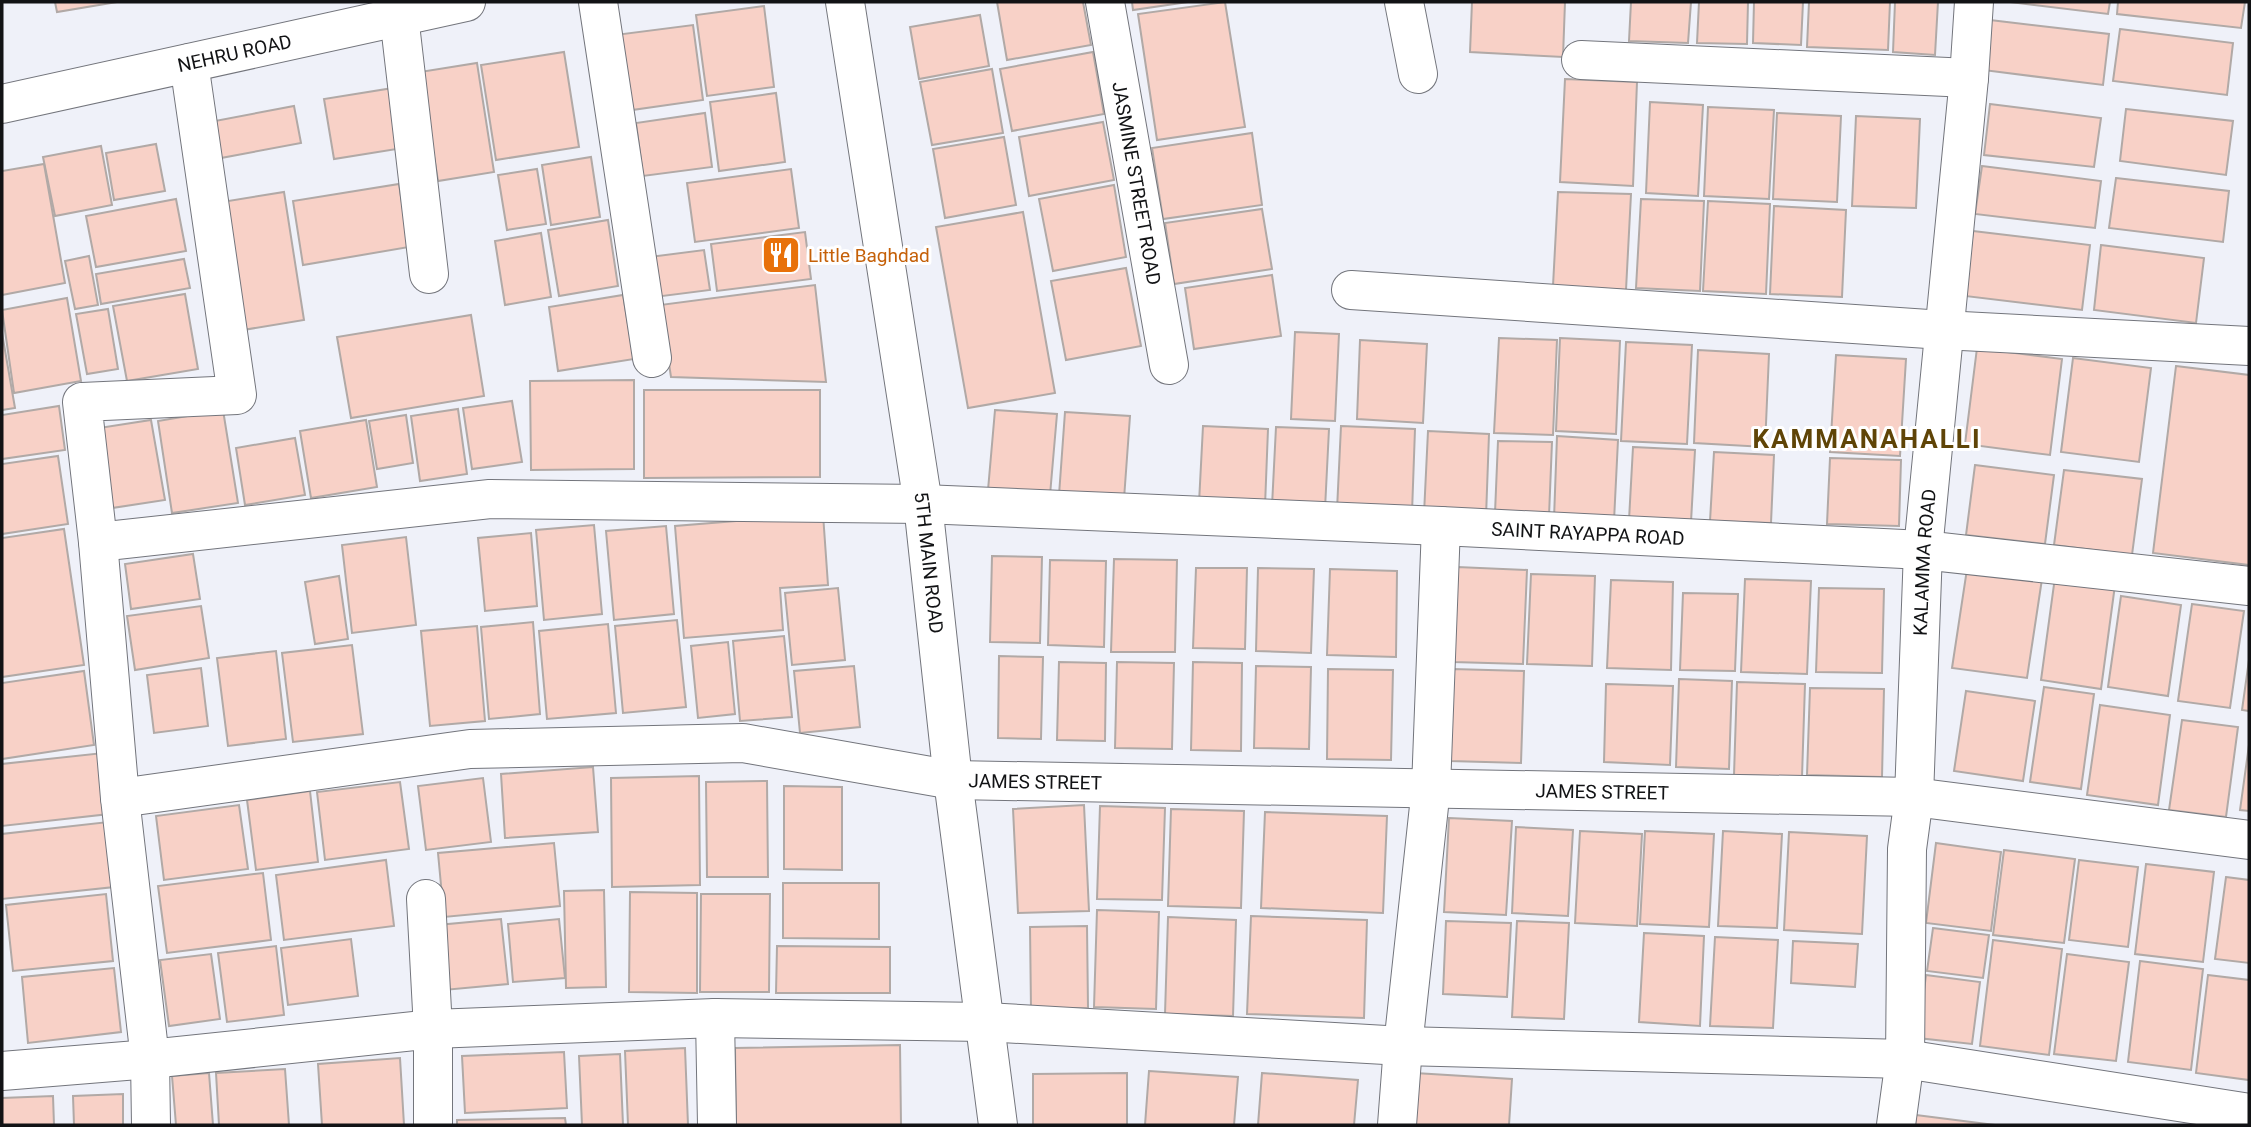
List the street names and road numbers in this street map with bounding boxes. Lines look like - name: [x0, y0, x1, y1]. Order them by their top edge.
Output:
- street label: NEHRU ROAD: [175, 29, 294, 77]
- street label: JASMINE STREET ROAD: [1108, 80, 1166, 287]
- street label: KALAMMA ROAD: [1908, 488, 1940, 636]
- street label: 5TH MAIN ROAD: [910, 490, 949, 635]
- street label: SAINT RAYAPPA ROAD: [1491, 517, 1685, 550]
- street label: JAMES STREET: [968, 769, 1102, 794]
- street label: JAMES STREET: [1535, 779, 1669, 804]

